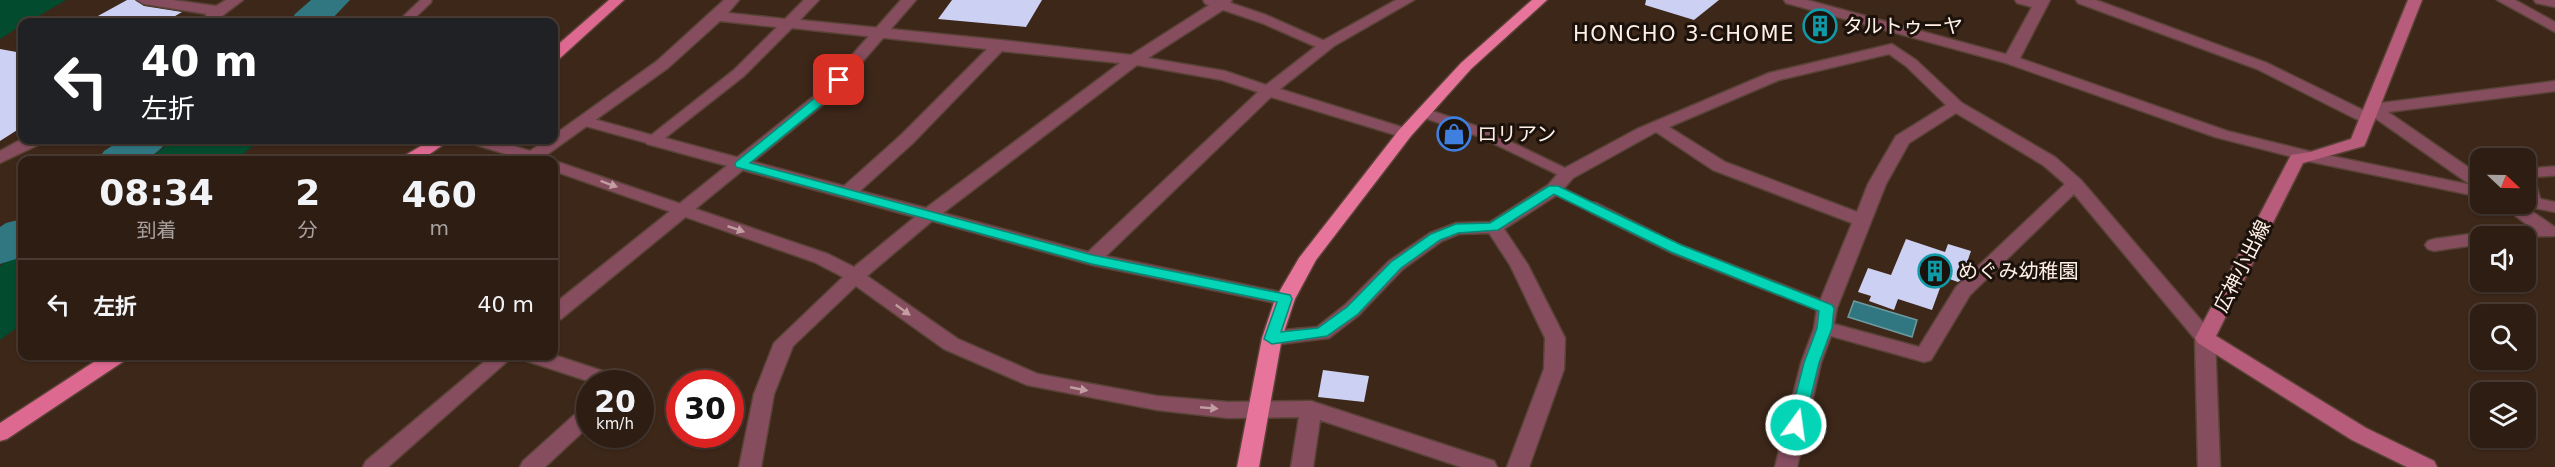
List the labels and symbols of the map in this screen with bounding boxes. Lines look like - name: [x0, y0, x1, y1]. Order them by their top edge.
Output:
- building icon: タルトゥーヤ: [1802, 8, 1838, 44]
- place label: タルトゥーヤ: [1843, 14, 1963, 38]
- district label: HONCHO 3-CHOME: [1573, 22, 1795, 46]
- pin: [813, 54, 864, 105]
- shop icon: ロリアン: [1436, 116, 1472, 152]
- place label: ロリアン: [1477, 122, 1556, 146]
- north arrow: [2470, 148, 2536, 214]
- one-way arrow: [600, 180, 618, 190]
- street label: 広神小出線: [2209, 216, 2275, 316]
- one-way arrow: [727, 225, 745, 234]
- building icon: めぐみ幼稚園: [1917, 253, 1953, 289]
- place label: めぐみ幼稚園: [1958, 259, 2079, 283]
- one-way arrow: [894, 304, 910, 316]
- speed limit sign: 30: [666, 370, 744, 448]
- one-way arrow: [1069, 385, 1088, 394]
- position arrow: [1764, 393, 1828, 457]
- one-way arrow: [1199, 403, 1218, 413]

